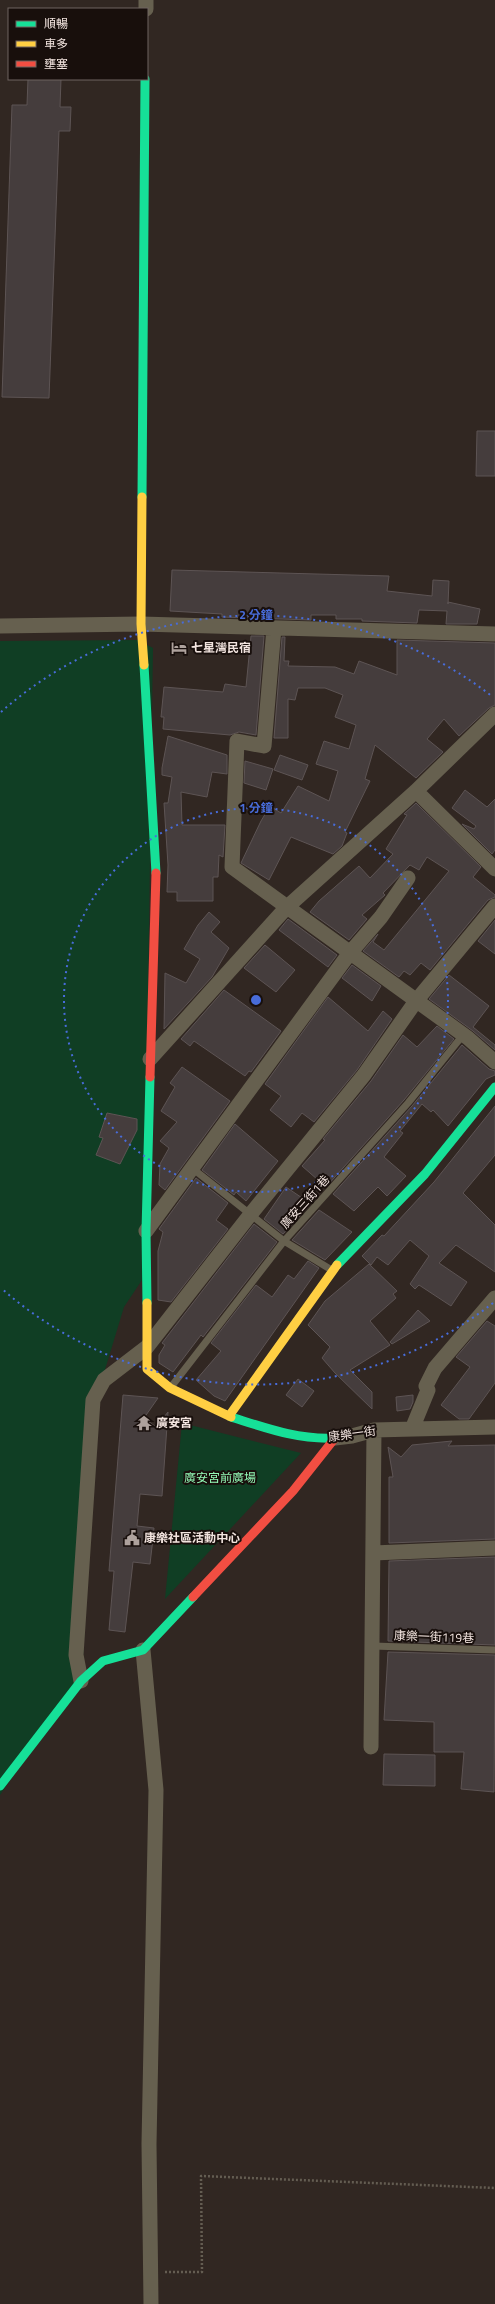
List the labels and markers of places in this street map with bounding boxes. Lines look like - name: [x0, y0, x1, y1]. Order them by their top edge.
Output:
- place label: 七星灣民宿: [191, 638, 251, 657]
- hotel icon: 七星灣民宿: [170, 639, 188, 657]
- centre of rings: [249, 993, 263, 1007]
- place label: 廣安宮: [156, 1413, 192, 1432]
- temple icon: 廣安宮: [135, 1414, 153, 1432]
- place label: 康樂社區活動中心: [144, 1528, 240, 1547]
- public building icon: 康樂社區活動中心: [123, 1529, 141, 1547]

